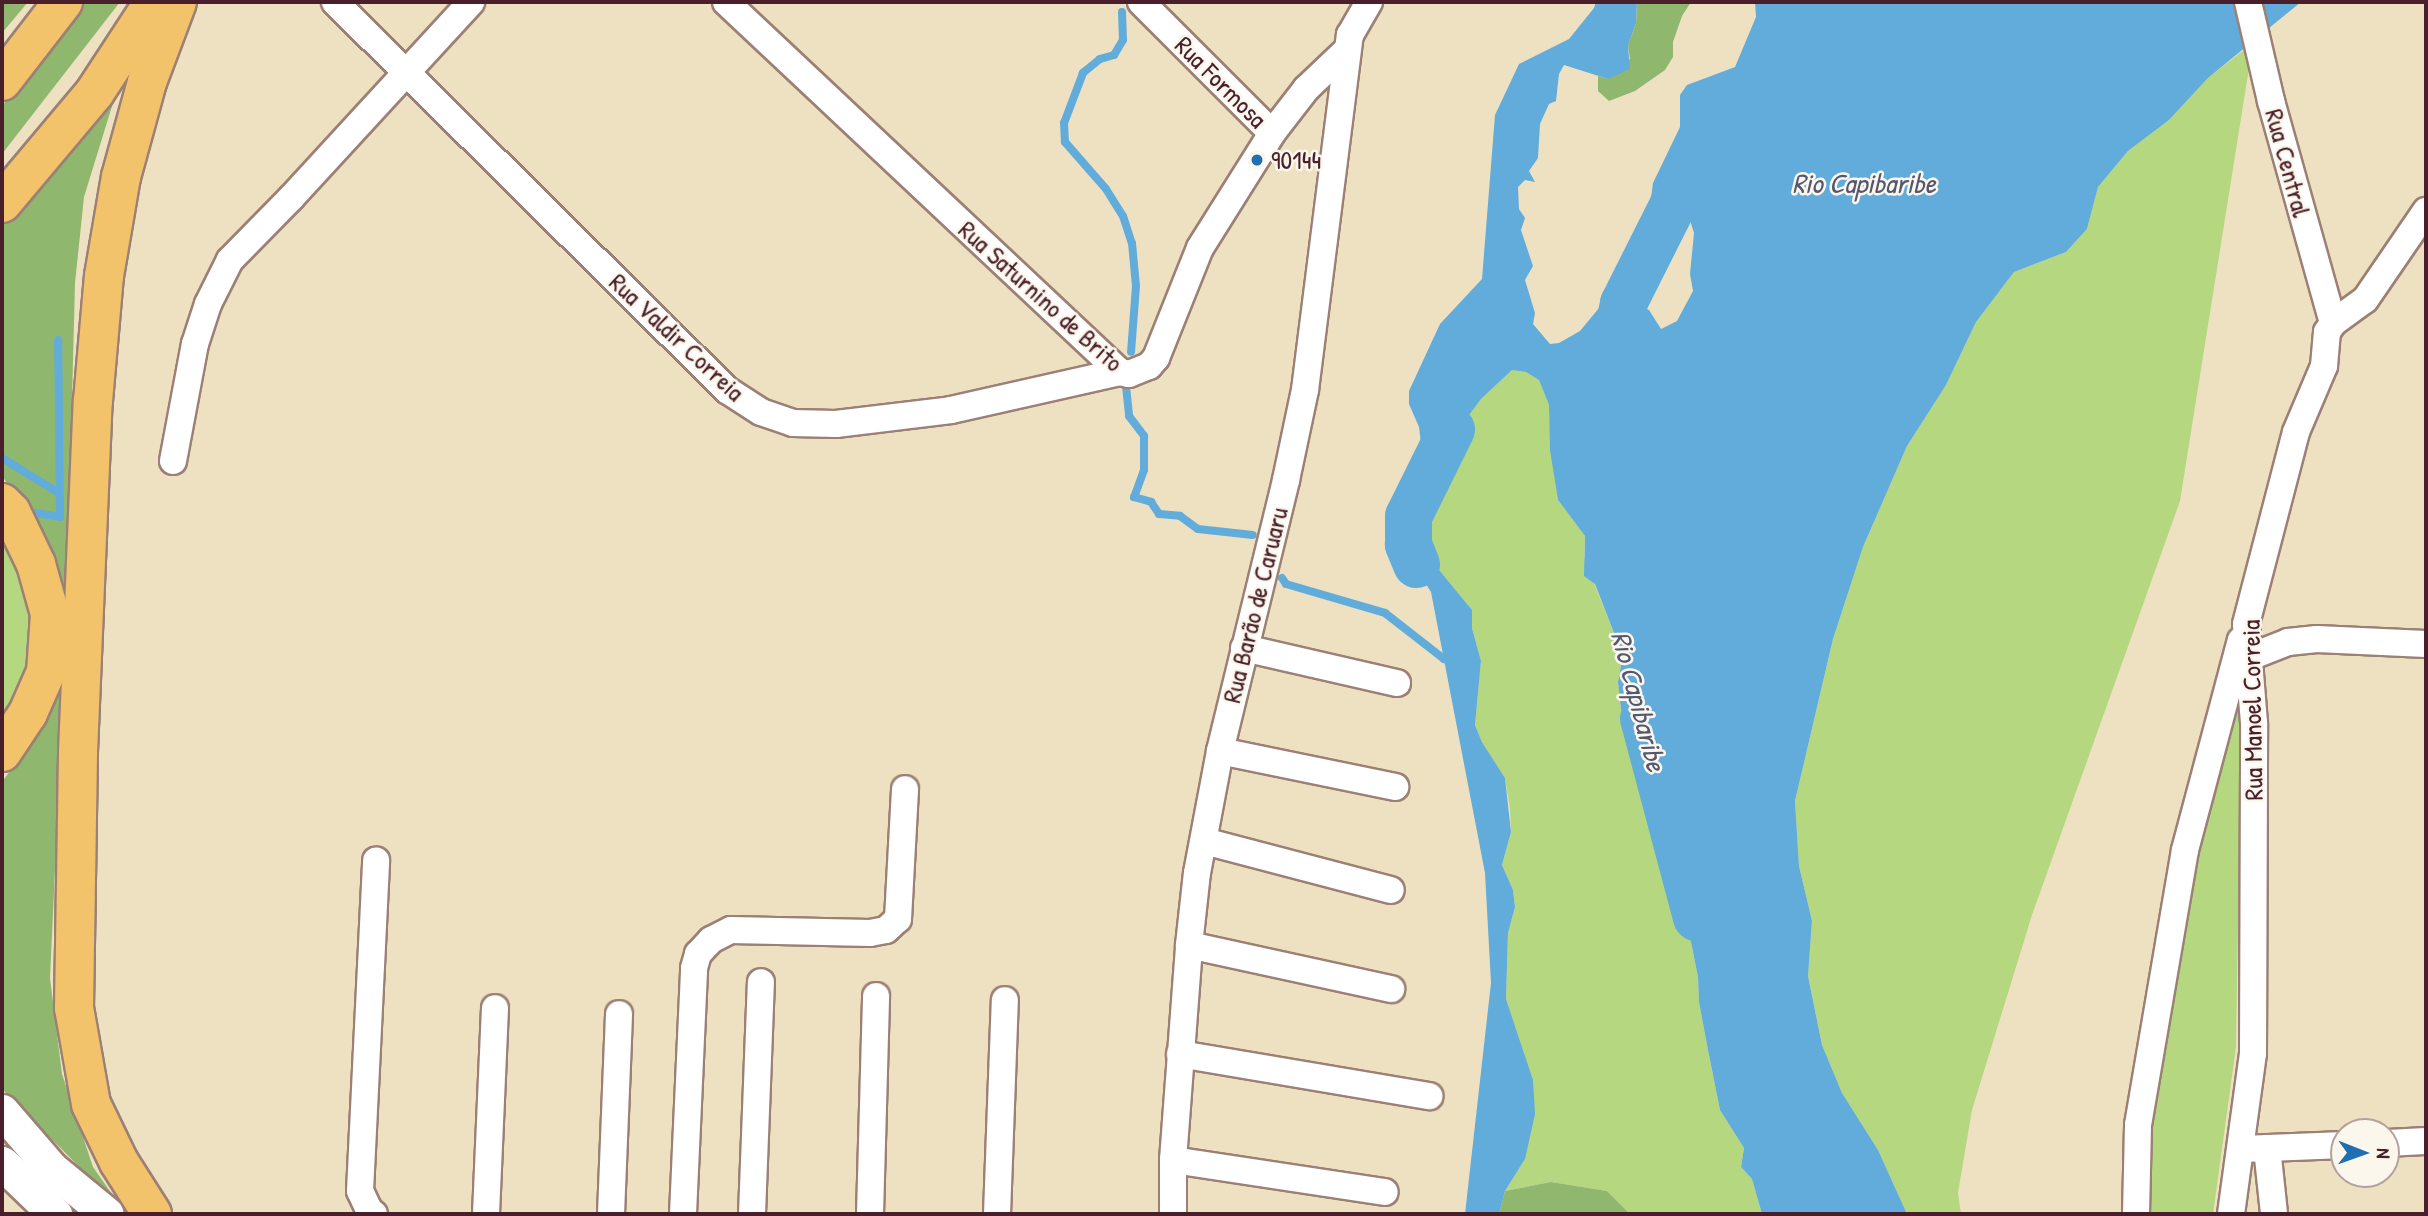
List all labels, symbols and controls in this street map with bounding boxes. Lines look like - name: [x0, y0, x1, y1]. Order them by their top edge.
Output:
- street label: Rua Formosa: [1169, 30, 1273, 134]
- street label: Rua Central: [2259, 105, 2317, 221]
- place label: 90144: [1271, 144, 1321, 176]
- marker: 90144: [1249, 152, 1265, 168]
- water label: Rio Capibaribe: [1792, 166, 1936, 200]
- street label: Rua Saturnino de Brito: [952, 214, 1130, 378]
- street label: Rua Valdir Correia: [603, 267, 751, 407]
- street label: Rua Barão de Caruaru: [1216, 504, 1294, 706]
- street label: Rua Manoel Correia: [2235, 619, 2269, 801]
- water label: Rio Capibaribe: [1604, 627, 1674, 775]
- north arrow: [2330, 1118, 2400, 1188]
- text: N: [2371, 1148, 2397, 1159]

